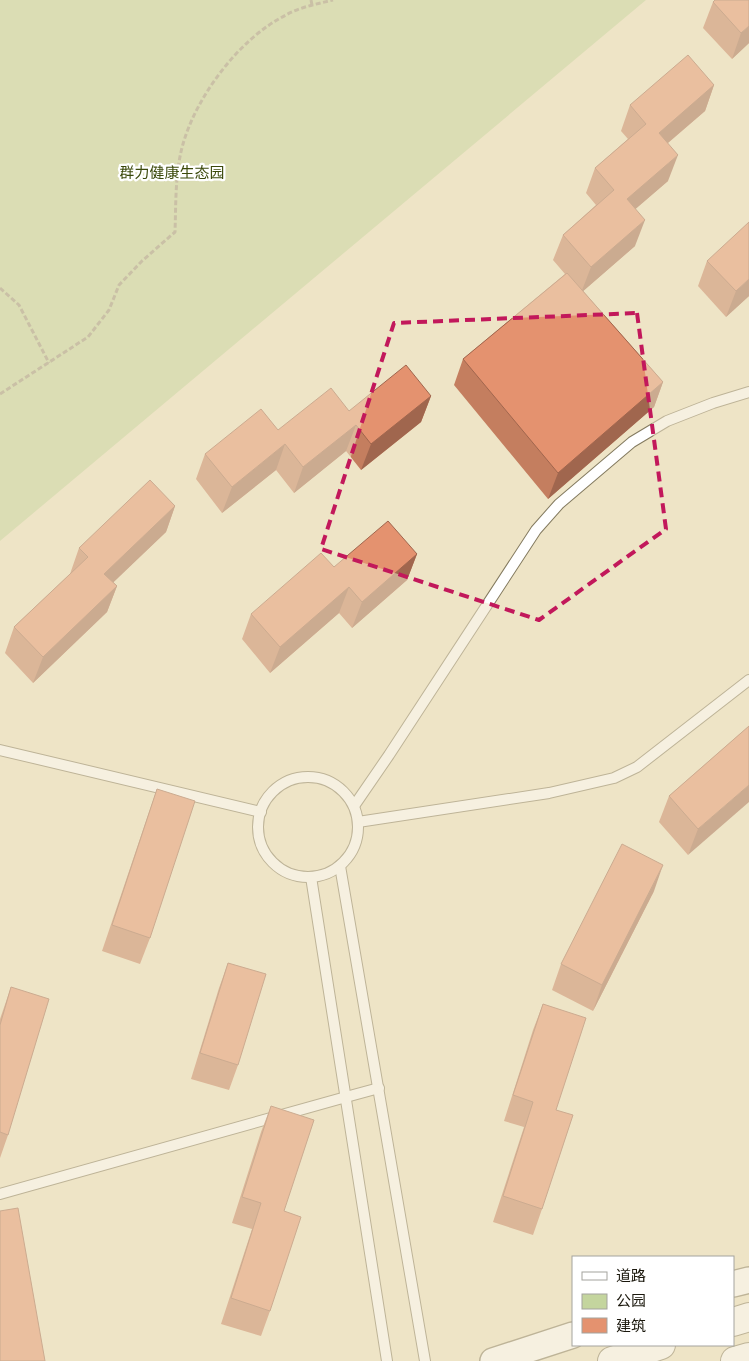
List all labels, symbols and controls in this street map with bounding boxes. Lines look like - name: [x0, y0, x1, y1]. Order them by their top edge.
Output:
- park label: 群力健康生态园: [119, 162, 225, 182]
- legend: [572, 1256, 734, 1346]
- text: 道路: [616, 1265, 646, 1285]
- text: 公园: [616, 1290, 646, 1310]
- text: 建筑: [616, 1315, 646, 1335]

